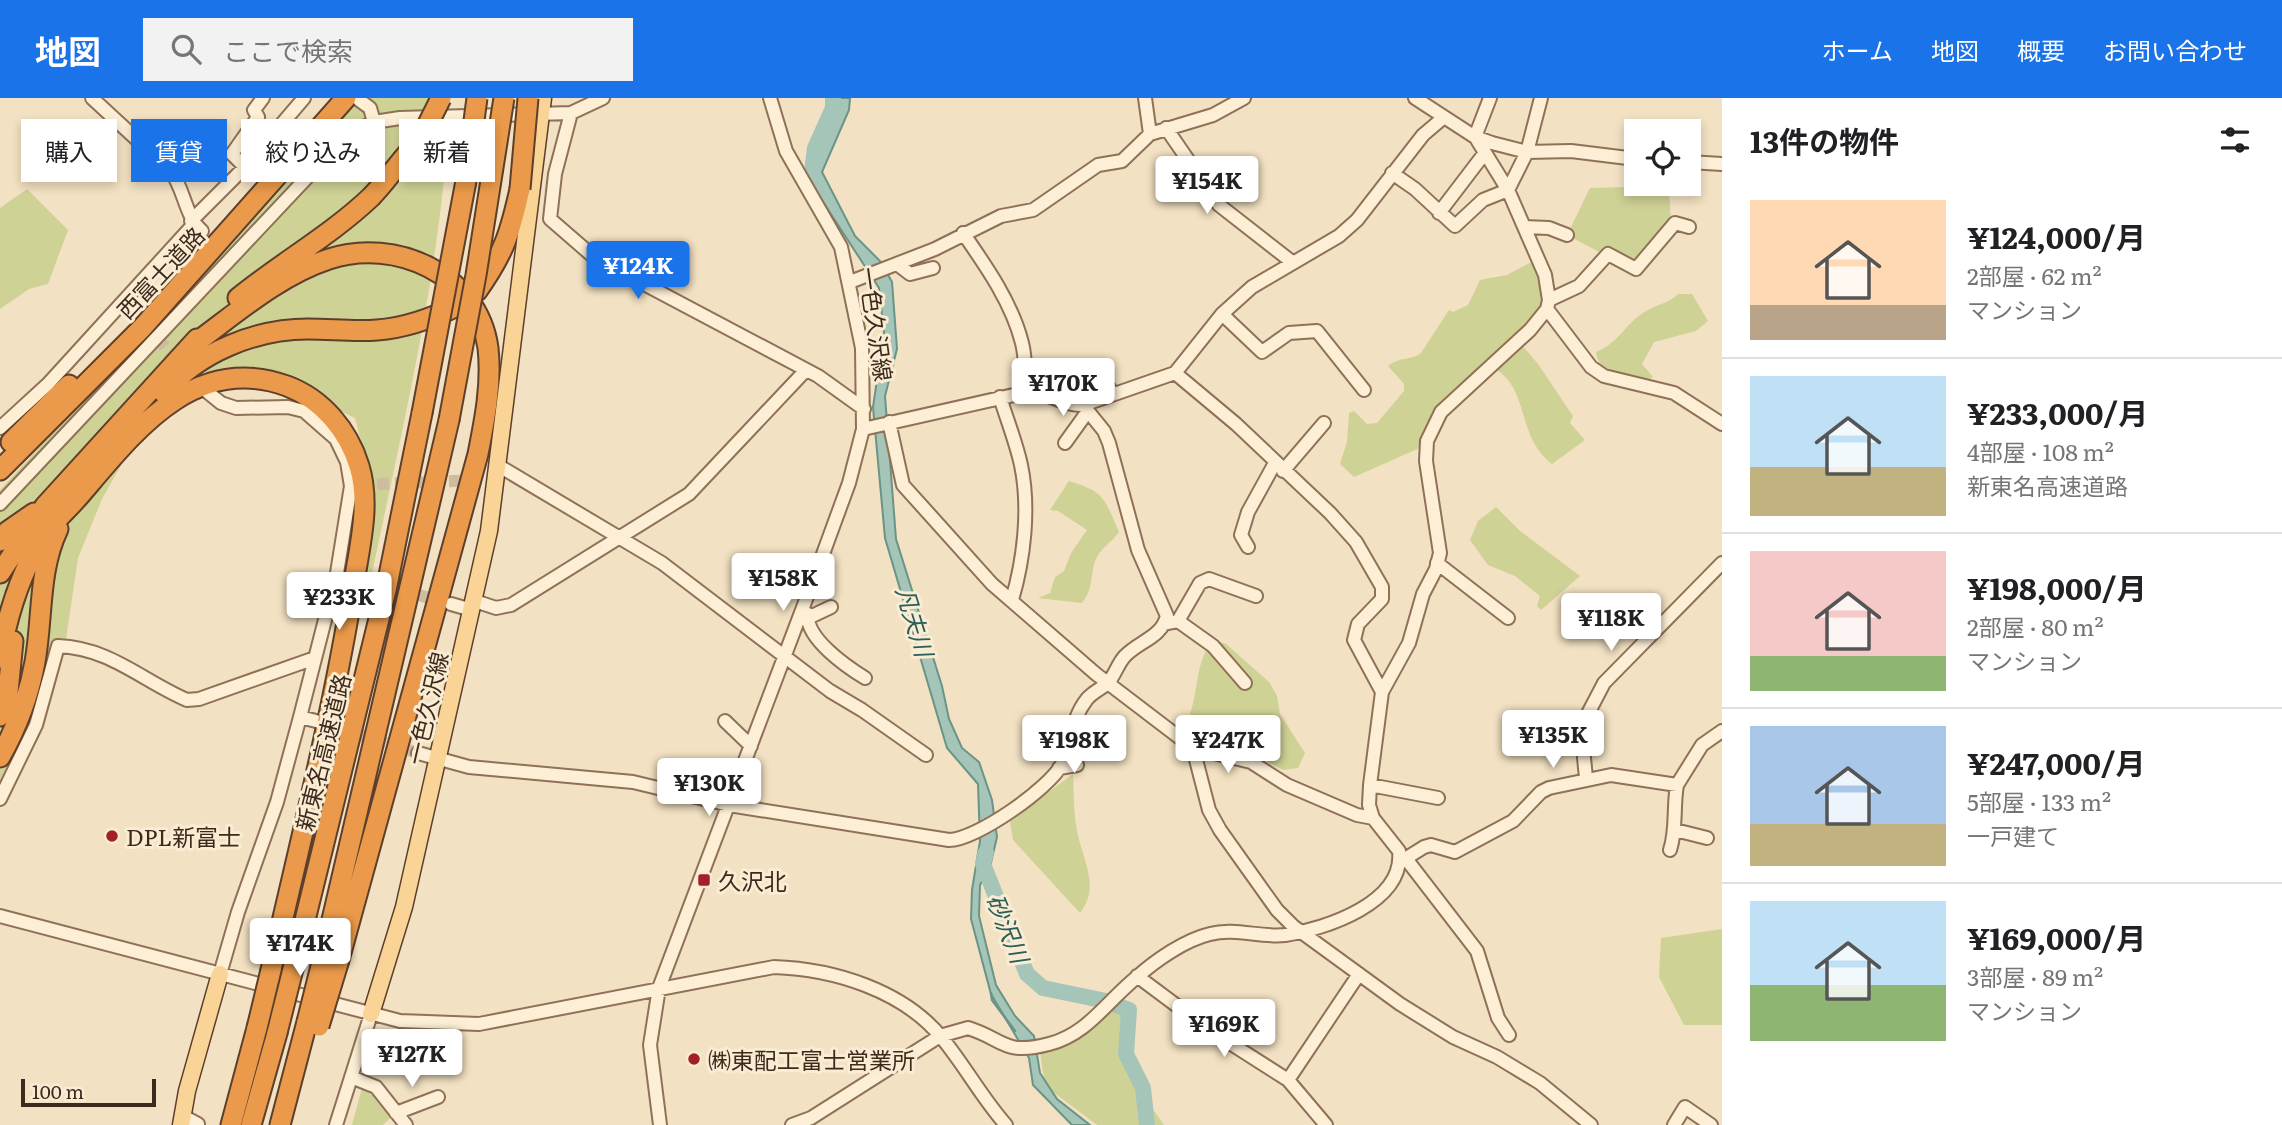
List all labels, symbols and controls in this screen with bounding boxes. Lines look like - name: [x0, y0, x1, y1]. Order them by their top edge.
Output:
- search box: [143, 18, 633, 81]
- text: 地図: [35, 25, 101, 74]
- icon: search: [167, 30, 205, 68]
- text: ここで検索: [223, 30, 353, 69]
- text: ホーム: [1822, 32, 1893, 67]
- text: 地図: [1931, 32, 1979, 67]
- text: 概要: [2017, 32, 2065, 67]
- text: お問い合わせ: [2103, 32, 2247, 67]
- text: 13件の物件: [1750, 118, 1899, 162]
- chip: 購入: [21, 119, 117, 182]
- chip: 賃貸: [131, 119, 227, 182]
- chip: 絞り込み: [241, 119, 385, 182]
- chip: 新着: [399, 119, 495, 182]
- map controls: [1624, 119, 1701, 196]
- button: locate: [1624, 119, 1701, 196]
- icon: filters: [2216, 121, 2254, 159]
- pin: ¥154K: [1158, 156, 1256, 216]
- text: ¥154K: [1171, 162, 1243, 196]
- text: ¥124,000/月: [1967, 214, 2146, 258]
- street label: 西富士道路: [108, 218, 212, 326]
- icon: home: [1806, 228, 1890, 312]
- pin: ¥124K: [589, 242, 687, 301]
- text: ¥124K: [603, 247, 673, 281]
- text: 2部屋 · 62 m²: [1967, 258, 2102, 292]
- street label: 一色久沢線: [852, 265, 902, 383]
- text: マンション: [1967, 292, 2082, 326]
- pin: ¥170K: [1014, 358, 1112, 418]
- text: ¥170K: [1028, 364, 1098, 398]
- text: ¥233,000/月: [1967, 390, 2148, 434]
- icon: home: [1806, 404, 1890, 488]
- text: 4部屋 · 108 m²: [1967, 434, 2114, 468]
- text: 新東名高速道路: [1967, 468, 2128, 502]
- pin: ¥158K: [734, 554, 832, 613]
- text: ¥158K: [748, 559, 818, 593]
- text: ¥198,000/月: [1967, 565, 2147, 609]
- pin: ¥233K: [290, 573, 388, 632]
- text: ¥233K: [303, 578, 375, 612]
- icon: home: [1806, 579, 1890, 663]
- water label: 凡夫川: [889, 581, 944, 663]
- pin: ¥118K: [1562, 594, 1660, 653]
- text: ¥118K: [1577, 599, 1645, 633]
- text: 2部屋 · 80 m²: [1967, 609, 2104, 643]
- text: マンション: [1967, 643, 2082, 677]
- street label: 一色久沢線: [397, 648, 455, 768]
- street label: 新東名高速道路: [286, 670, 358, 834]
- pin: ¥135K: [1504, 710, 1602, 770]
- pin: ¥198K: [1025, 716, 1123, 775]
- pin: ¥247K: [1179, 716, 1277, 775]
- text: ¥135K: [1518, 716, 1588, 750]
- text: ¥198K: [1038, 721, 1110, 755]
- text: ¥247K: [1191, 721, 1265, 755]
- text: ¥247,000/月: [1967, 740, 2146, 784]
- icon: home: [1806, 754, 1890, 838]
- pin: ¥130K: [660, 758, 758, 818]
- text: ¥130K: [673, 764, 745, 798]
- text: 5部屋 · 133 m²: [1967, 784, 2111, 818]
- text: 一戸建て: [1967, 818, 2059, 852]
- place label: DPL新富士: [126, 819, 241, 853]
- marker: DPL新富士: [104, 828, 120, 844]
- place label: 久沢北: [718, 863, 787, 897]
- marker: 久沢北: [696, 872, 712, 888]
- water label: 砂沢川: [979, 888, 1040, 971]
- text: ¥169,000/月: [1967, 915, 2146, 959]
- pin: ¥174K: [251, 918, 349, 978]
- text: ¥174K: [266, 924, 334, 958]
- icon: home: [1806, 929, 1890, 1013]
- text: 3部屋 · 89 m²: [1967, 959, 2103, 993]
- text: マンション: [1967, 993, 2082, 1027]
- pin: ¥169K: [1175, 1000, 1273, 1059]
- text: ¥169K: [1188, 1005, 1260, 1039]
- pin: ¥127K: [363, 1030, 461, 1089]
- text: ¥127K: [377, 1035, 447, 1069]
- place label: ㈱東配工富士営業所: [708, 1042, 915, 1076]
- marker: ㈱東配工富士営業所: [686, 1051, 702, 1067]
- scale bar: [21, 1076, 156, 1108]
- text: 100 m: [32, 1077, 84, 1105]

